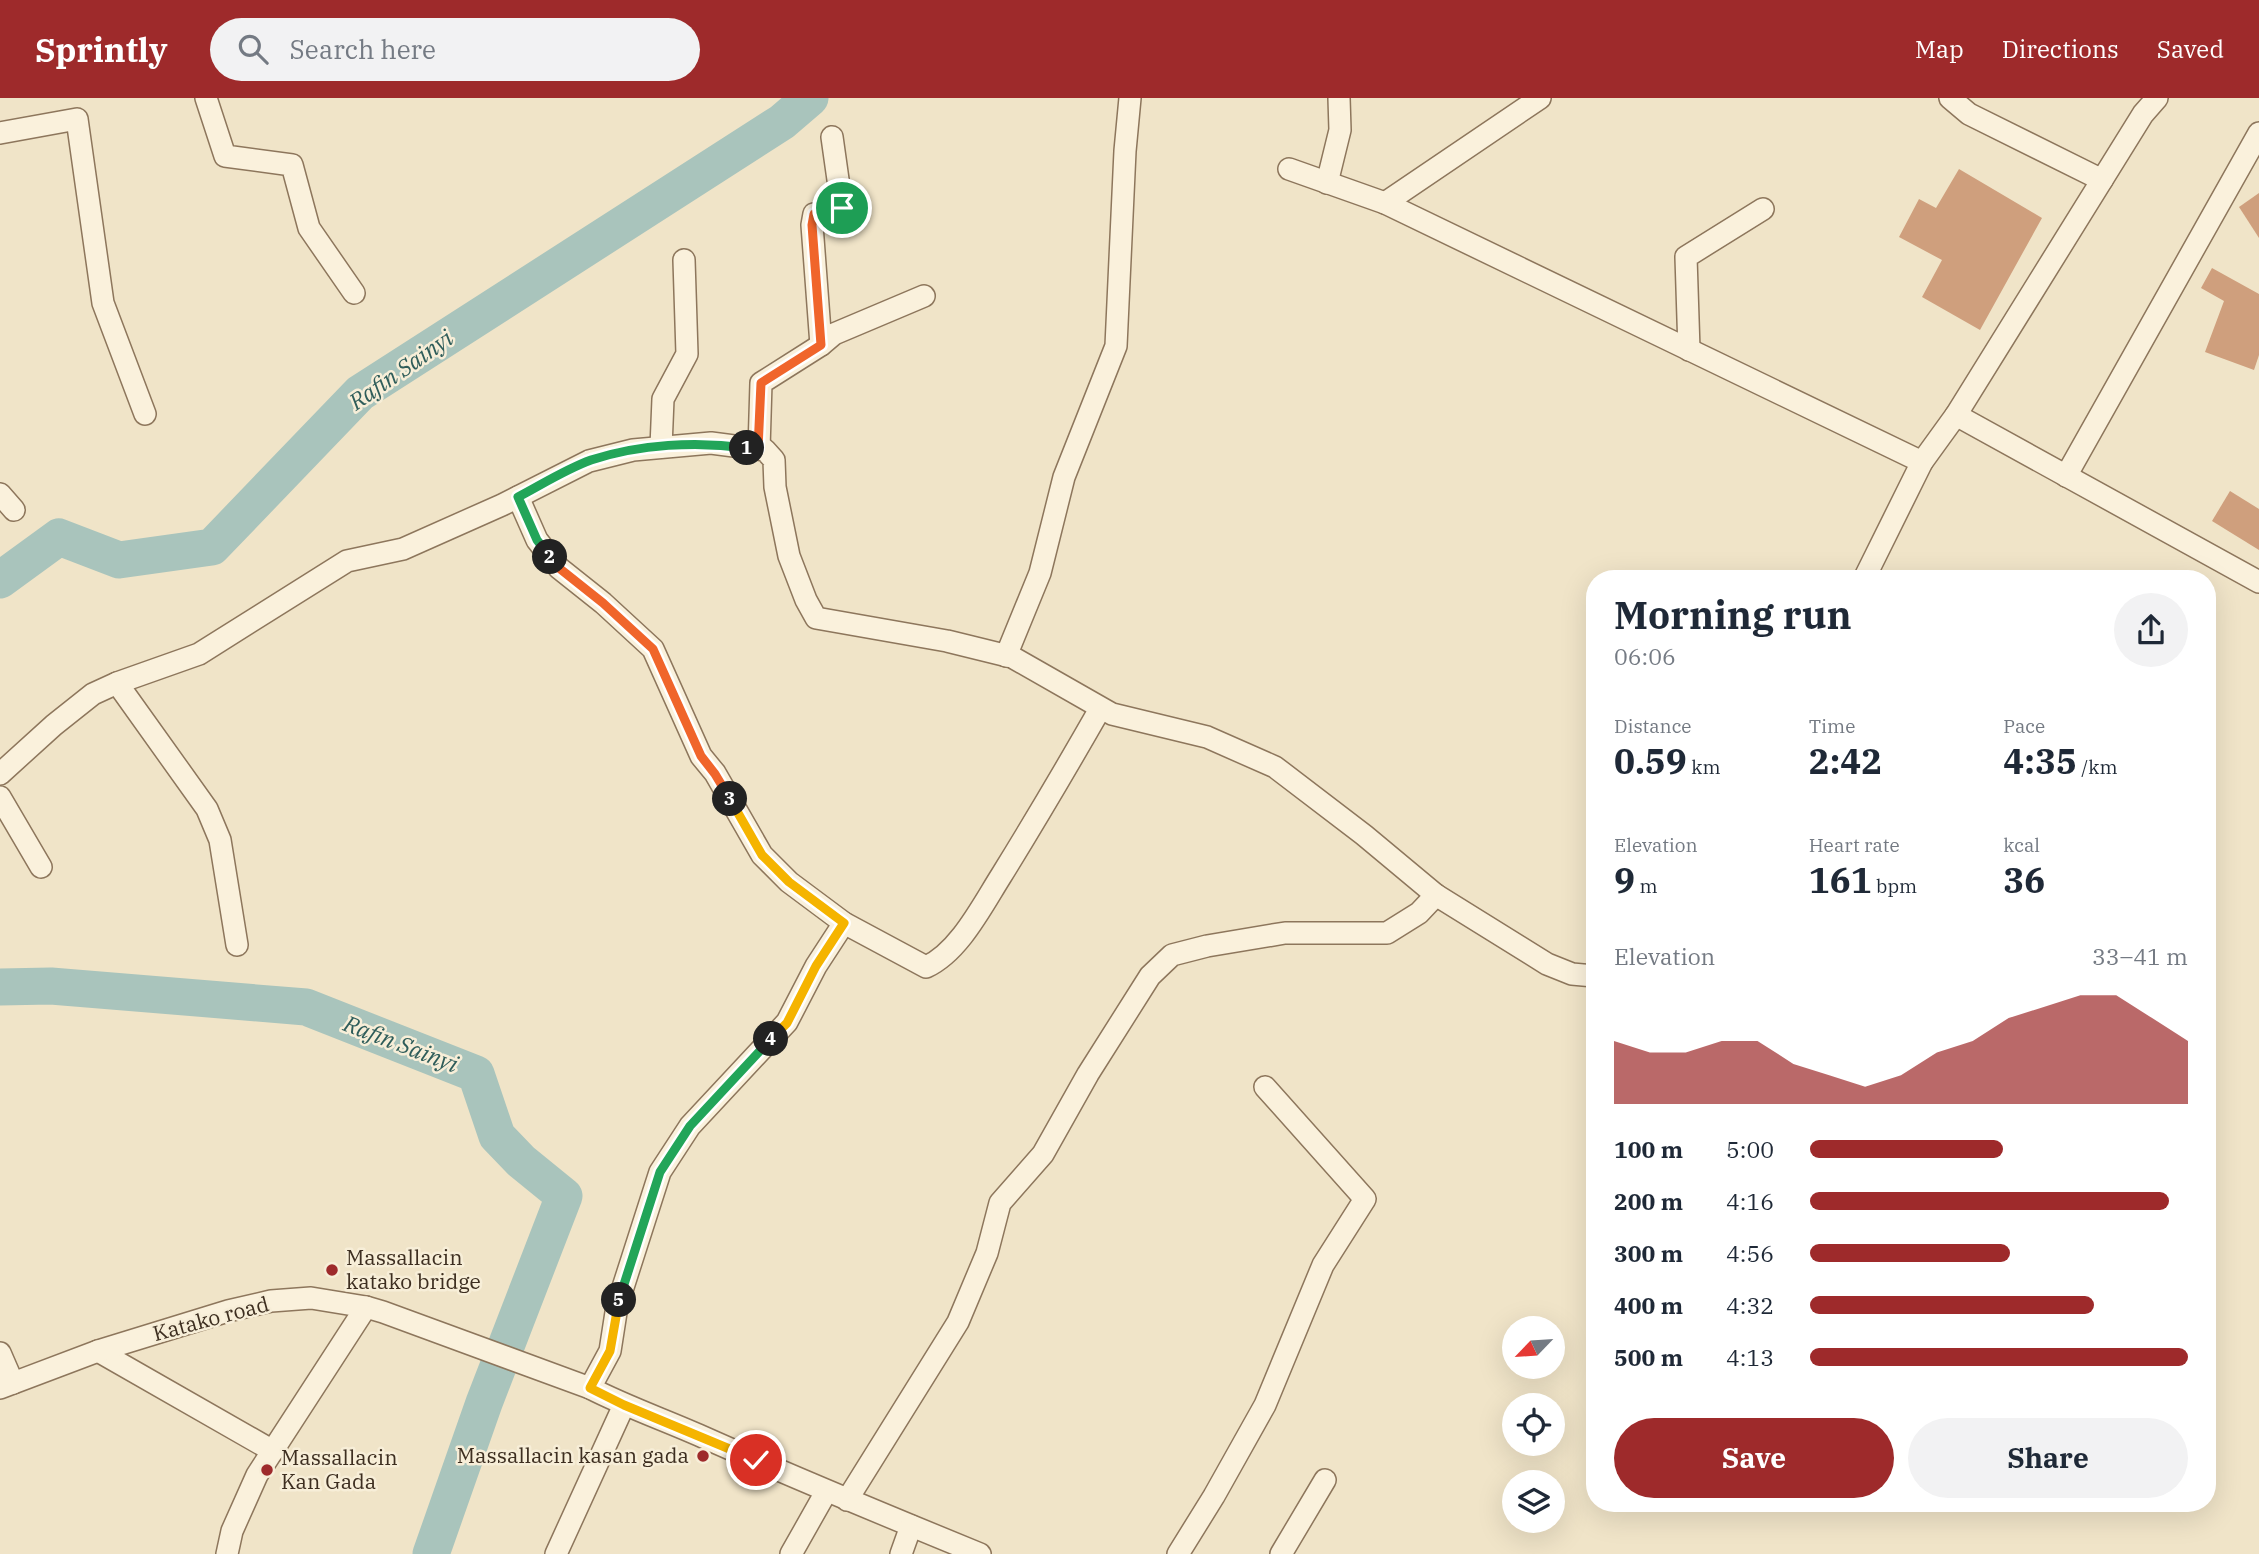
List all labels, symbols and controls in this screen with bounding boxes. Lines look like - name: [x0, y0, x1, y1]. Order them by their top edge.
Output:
- search box: [210, 18, 700, 81]
- text: Sprintly: [35, 28, 168, 71]
- icon: search: [234, 30, 272, 68]
- text: Search here: [290, 32, 436, 66]
- text: Map: [1915, 33, 1964, 65]
- text: Directions: [2002, 33, 2119, 65]
- text: Saved: [2157, 33, 2224, 65]
- pin: [812, 178, 872, 238]
- icon: arrive: [823, 189, 861, 227]
- water label: Rafin Sainyi: [342, 322, 458, 417]
- pin: 1: [730, 430, 764, 466]
- text: 1: [741, 435, 752, 459]
- pin: 2: [532, 540, 568, 574]
- text: 2: [544, 544, 555, 568]
- text: Morning run: [1614, 590, 1852, 639]
- button: share: [2114, 593, 2188, 667]
- text: 06:06: [1614, 641, 1676, 671]
- text: Distance: [1614, 714, 1692, 738]
- text: Time: [1809, 714, 1855, 738]
- text: Pace: [2003, 714, 2045, 738]
- text: 0.59: [1614, 738, 1687, 784]
- text: 2:42: [1809, 738, 1882, 784]
- text: 4:35: [2003, 738, 2077, 784]
- text: km: [1687, 755, 1721, 779]
- text: /km: [2077, 755, 2118, 779]
- pin: 3: [712, 782, 748, 816]
- text: 3: [724, 786, 735, 810]
- text: Elevation: [1614, 833, 1698, 857]
- text: Heart rate: [1809, 833, 1900, 857]
- text: kcal: [2003, 833, 2040, 857]
- text: 9: [1614, 857, 1635, 903]
- text: 161: [1809, 857, 1872, 903]
- text: 36: [2003, 857, 2045, 903]
- text: m: [1635, 874, 1658, 898]
- text: bpm: [1872, 874, 1917, 898]
- text: Elevation: [1614, 941, 1715, 971]
- text: 33–41 m: [2092, 941, 2188, 971]
- water label: Rafin Sainyi: [339, 1007, 463, 1079]
- pin: 4: [754, 1021, 788, 1056]
- text: 4: [765, 1026, 776, 1050]
- text: 100 m: [1614, 1134, 1683, 1164]
- text: 5:00: [1726, 1134, 1774, 1164]
- text: 200 m: [1614, 1186, 1683, 1216]
- text: 4:16: [1726, 1186, 1774, 1216]
- text: 300 m: [1614, 1238, 1683, 1268]
- text: 4:56: [1726, 1238, 1774, 1268]
- place label: Massallacin katako bridge: [346, 1243, 481, 1295]
- marker: Massallacin katako bridge: [324, 1262, 340, 1278]
- pin: 5: [602, 1282, 636, 1318]
- text: 5: [613, 1287, 624, 1311]
- street label: Katako road: [150, 1289, 272, 1347]
- text: 400 m: [1614, 1290, 1683, 1320]
- text: 4:32: [1726, 1290, 1774, 1320]
- north arrow: [1502, 1316, 1564, 1379]
- map controls: [1502, 1316, 1565, 1533]
- text: 500 m: [1614, 1342, 1683, 1372]
- text: 4:13: [1726, 1342, 1774, 1372]
- button: locate: [1502, 1393, 1565, 1456]
- button: Save: [1614, 1418, 1894, 1498]
- button: Share: [1908, 1418, 2188, 1498]
- pin: [726, 1430, 786, 1490]
- place label: Massallacin kasan gada: [457, 1441, 689, 1469]
- icon: check: [737, 1441, 775, 1479]
- place label: Massallacin Kan Gada: [281, 1443, 398, 1495]
- marker: Massallacin kasan gada: [695, 1448, 711, 1464]
- marker: Massallacin Kan Gada: [259, 1462, 275, 1478]
- button: layers: [1502, 1470, 1565, 1533]

